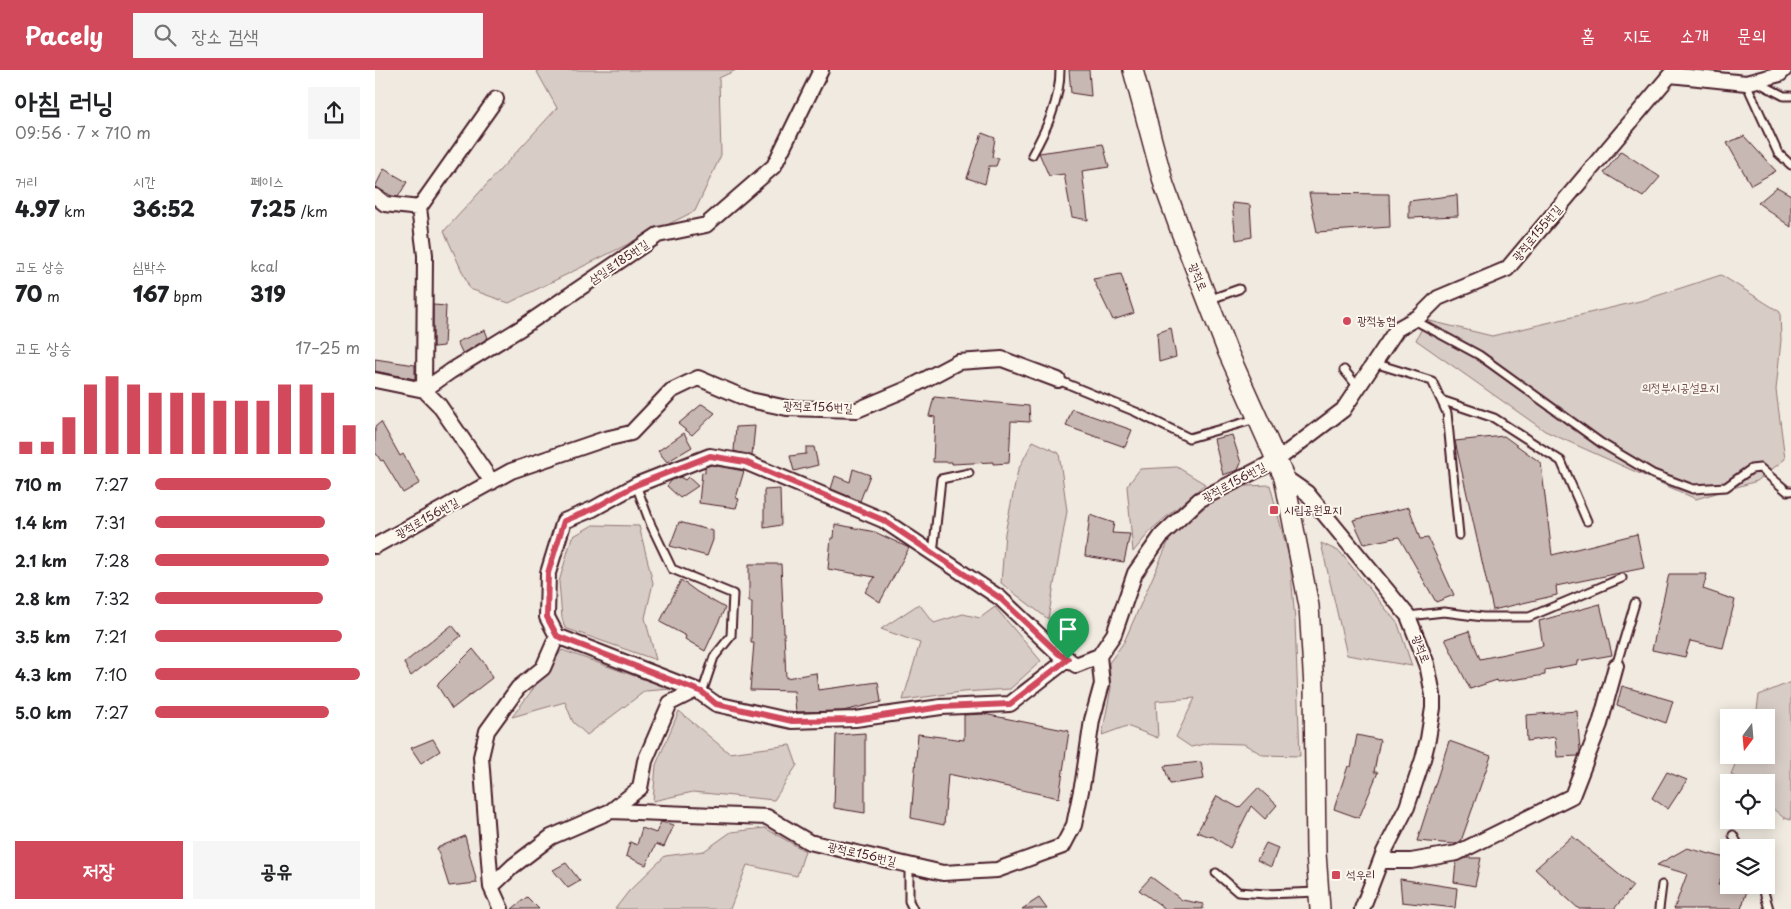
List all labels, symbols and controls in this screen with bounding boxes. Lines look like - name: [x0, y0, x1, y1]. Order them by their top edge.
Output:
- search box: [133, 13, 483, 58]
- text: Pacely: [25, 17, 103, 53]
- icon: search: [151, 21, 179, 49]
- text: 장소 검색: [191, 21, 259, 49]
- text: 홈: [1581, 21, 1595, 48]
- text: 지도: [1623, 21, 1652, 48]
- text: 소개: [1680, 21, 1709, 48]
- text: 문의: [1737, 21, 1766, 48]
- text: 아침 러닝: [15, 79, 114, 122]
- button: share: [308, 87, 360, 139]
- text: 09:56 · 7 × 710 m: [15, 120, 151, 144]
- text: 거리: [15, 171, 38, 192]
- text: 시간: [133, 171, 155, 192]
- text: 페이스: [250, 171, 284, 192]
- text: 4.97: [15, 192, 60, 224]
- text: 36:52: [133, 192, 195, 224]
- text: 7:25: [250, 192, 296, 224]
- street label: 광적로155번길: [1507, 200, 1565, 264]
- text: km: [60, 201, 85, 222]
- text: /km: [296, 201, 328, 222]
- street label: 삼일로185번길: [585, 234, 652, 288]
- text: 고도 상승: [15, 256, 65, 277]
- text: 심박수: [133, 256, 166, 277]
- text: kcal: [250, 256, 278, 277]
- street label: 광적로: [1185, 260, 1213, 293]
- text: 70: [15, 277, 42, 309]
- text: 167: [133, 277, 169, 309]
- text: 319: [250, 277, 286, 309]
- text: m: [42, 286, 60, 307]
- text: bpm: [169, 286, 203, 307]
- place label: 광적농협: [1357, 311, 1396, 329]
- marker: 광적농협: [1341, 315, 1353, 327]
- text: 고도 상승: [15, 335, 72, 359]
- text: 17–25 m: [296, 335, 360, 359]
- park label: 의정부시공설묘지: [1641, 378, 1719, 396]
- street label: 광적로156번길: [783, 396, 854, 416]
- street label: 광적로156번길: [1199, 457, 1269, 505]
- text: 710 m: [15, 472, 62, 496]
- text: 7:27: [95, 472, 128, 496]
- street label: 광적로156번길: [392, 492, 462, 542]
- place label: 시립공원묘지: [1284, 500, 1342, 518]
- marker: 시립공원묘지: [1268, 504, 1280, 516]
- text: 1.4 km: [15, 510, 67, 534]
- text: 7:31: [95, 510, 125, 534]
- text: 2.1 km: [15, 548, 67, 572]
- text: 7:28: [95, 548, 130, 572]
- text: 2.8 km: [15, 586, 70, 610]
- text: 7:32: [95, 586, 130, 610]
- pin: [1047, 608, 1089, 659]
- icon: arrive: [1054, 615, 1082, 643]
- text: 3.5 km: [15, 624, 70, 648]
- text: 7:21: [95, 624, 127, 648]
- street label: 광적로: [1409, 632, 1435, 665]
- text: 4.3 km: [15, 662, 72, 686]
- text: 7:10: [95, 662, 127, 686]
- text: 5.0 km: [15, 700, 72, 724]
- text: 7:27: [95, 700, 128, 724]
- north arrow: [1720, 709, 1775, 764]
- map controls: [1720, 709, 1775, 894]
- button: locate: [1720, 774, 1775, 829]
- street label: 광적로156번길: [826, 836, 899, 870]
- button: layers: [1720, 839, 1775, 894]
- button: 저장: [15, 841, 183, 899]
- button: 공유: [193, 841, 360, 899]
- place label: 석우리: [1346, 865, 1375, 883]
- marker: 석우리: [1330, 869, 1342, 881]

